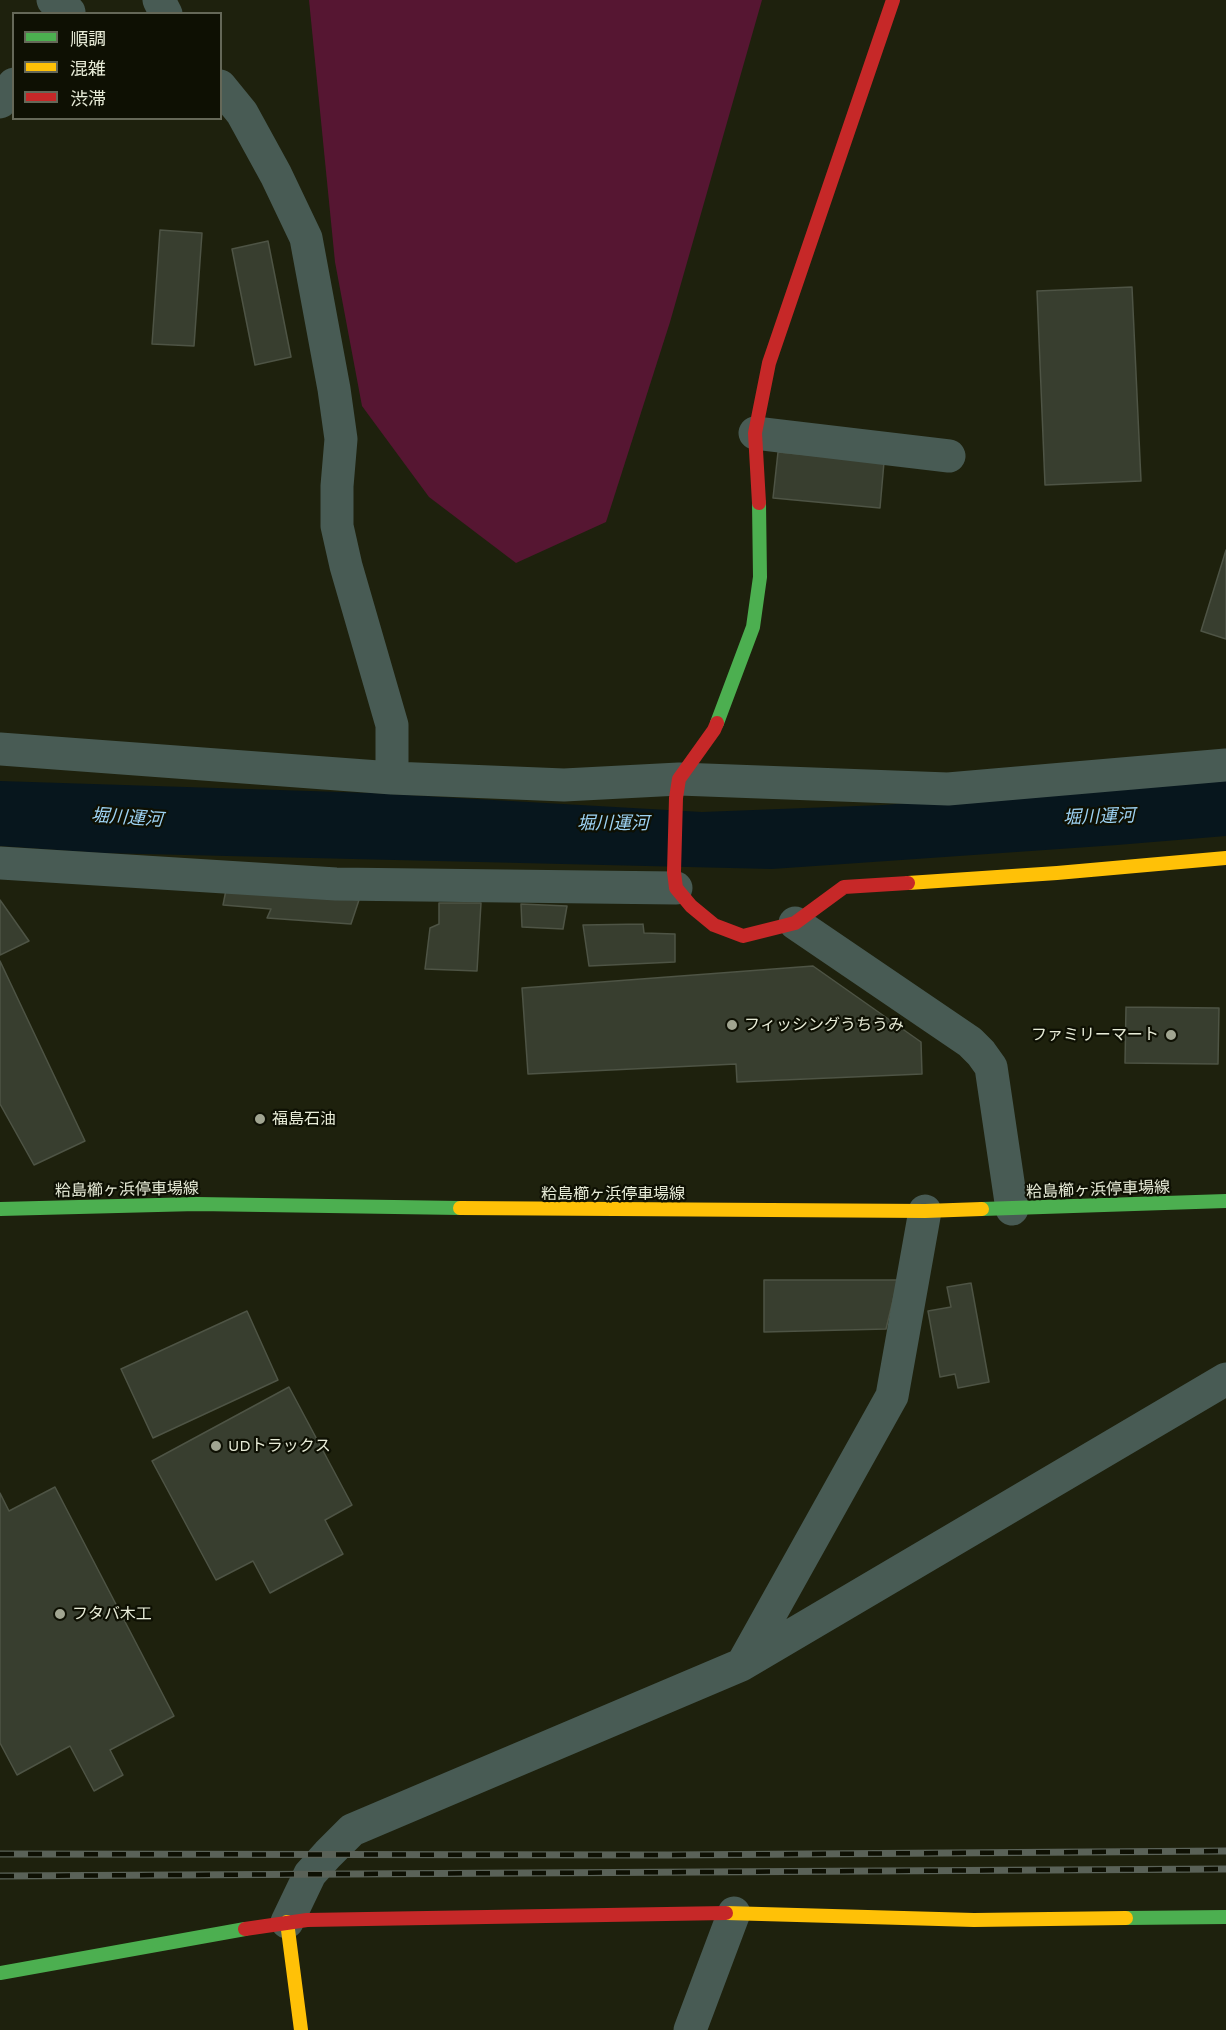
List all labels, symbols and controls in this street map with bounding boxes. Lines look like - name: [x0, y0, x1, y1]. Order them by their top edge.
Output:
- legend: [12, 12, 222, 120]
- text: 順調: [70, 28, 106, 49]
- text: 混雑: [70, 58, 106, 79]
- text: 渋滞: [70, 88, 106, 109]
- water label: 堀川運河: [90, 805, 164, 831]
- water label: 堀川運河: [1063, 805, 1135, 829]
- water label: 堀川運河: [577, 813, 649, 835]
- place label: フィッシングうちうみ: [744, 1015, 904, 1035]
- marker: フィッシングうちうみ: [725, 1018, 739, 1032]
- place label: ファミリーマート: [1031, 1025, 1159, 1045]
- marker: ファミリーマート: [1164, 1028, 1178, 1042]
- place label: 福島石油: [272, 1109, 336, 1129]
- marker: 福島石油: [253, 1112, 267, 1126]
- street label: 粭島櫛ヶ浜停車場線: [1026, 1178, 1170, 1202]
- street label: 粭島櫛ヶ浜停車場線: [55, 1179, 199, 1201]
- street label: 粭島櫛ヶ浜停車場線: [541, 1184, 685, 1204]
- place label: UDトラックス: [228, 1436, 331, 1456]
- marker: UDトラックス: [209, 1439, 223, 1453]
- place label: フタバ木工: [72, 1604, 152, 1624]
- marker: フタバ木工: [53, 1607, 67, 1621]

